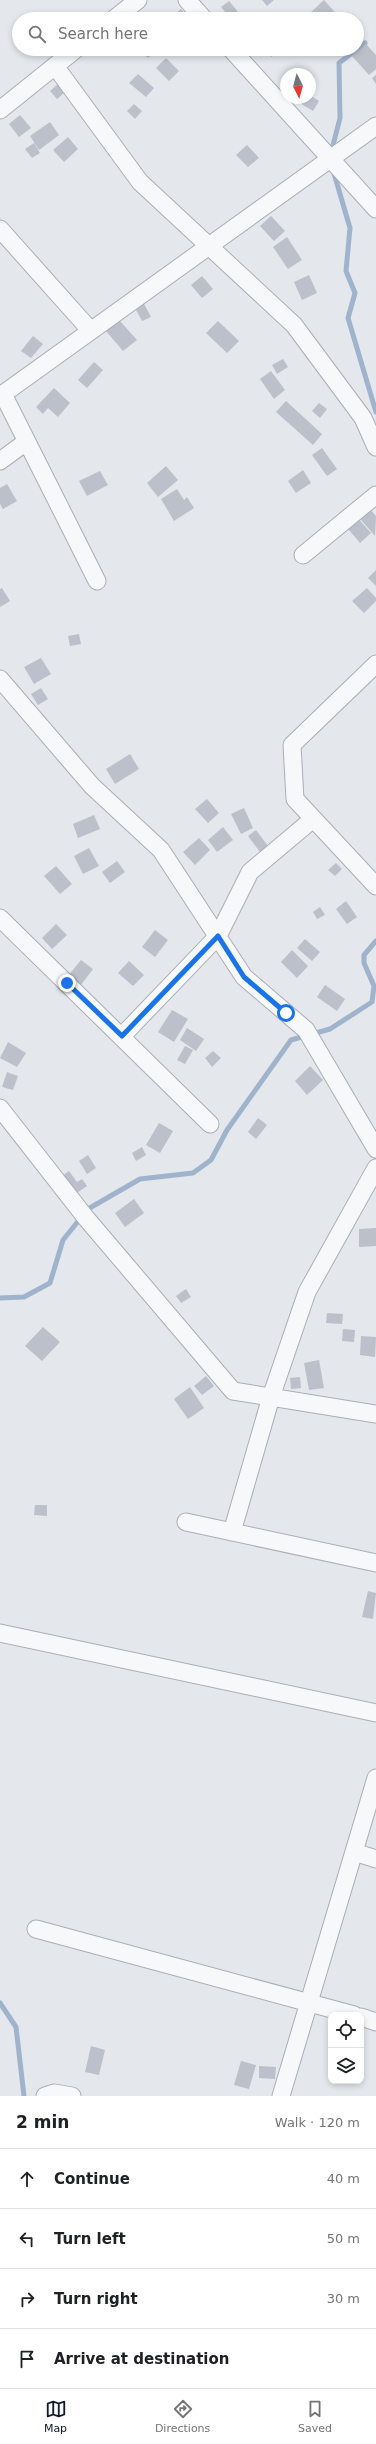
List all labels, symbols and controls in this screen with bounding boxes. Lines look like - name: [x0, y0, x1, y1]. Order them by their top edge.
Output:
- search box: [12, 12, 364, 56]
- icon: search: [26, 23, 48, 45]
- text: Search here: [58, 25, 148, 43]
- north arrow: [280, 68, 316, 104]
- route end: [58, 974, 76, 992]
- route start: [277, 1004, 295, 1022]
- map controls: [328, 2012, 364, 2084]
- button: locate: [328, 2012, 364, 2048]
- button: layers: [328, 2048, 364, 2084]
- text: 2 min: [16, 2112, 69, 2132]
- text: Walk · 120 m: [275, 2115, 360, 2130]
- icon: ahead: [16, 2168, 38, 2190]
- text: Continue: [54, 2170, 130, 2188]
- text: 40 m: [327, 2171, 360, 2186]
- icon: left: [16, 2228, 38, 2250]
- text: Turn left: [54, 2230, 126, 2248]
- text: 50 m: [327, 2231, 360, 2246]
- icon: right: [16, 2288, 38, 2310]
- text: Turn right: [54, 2290, 138, 2308]
- text: 30 m: [327, 2291, 360, 2306]
- icon: arrive: [16, 2348, 38, 2370]
- text: Arrive at destination: [54, 2350, 229, 2368]
- tab: Map: [44, 2398, 67, 2435]
- tab: Directions: [155, 2398, 210, 2435]
- tab: Saved: [298, 2398, 332, 2435]

